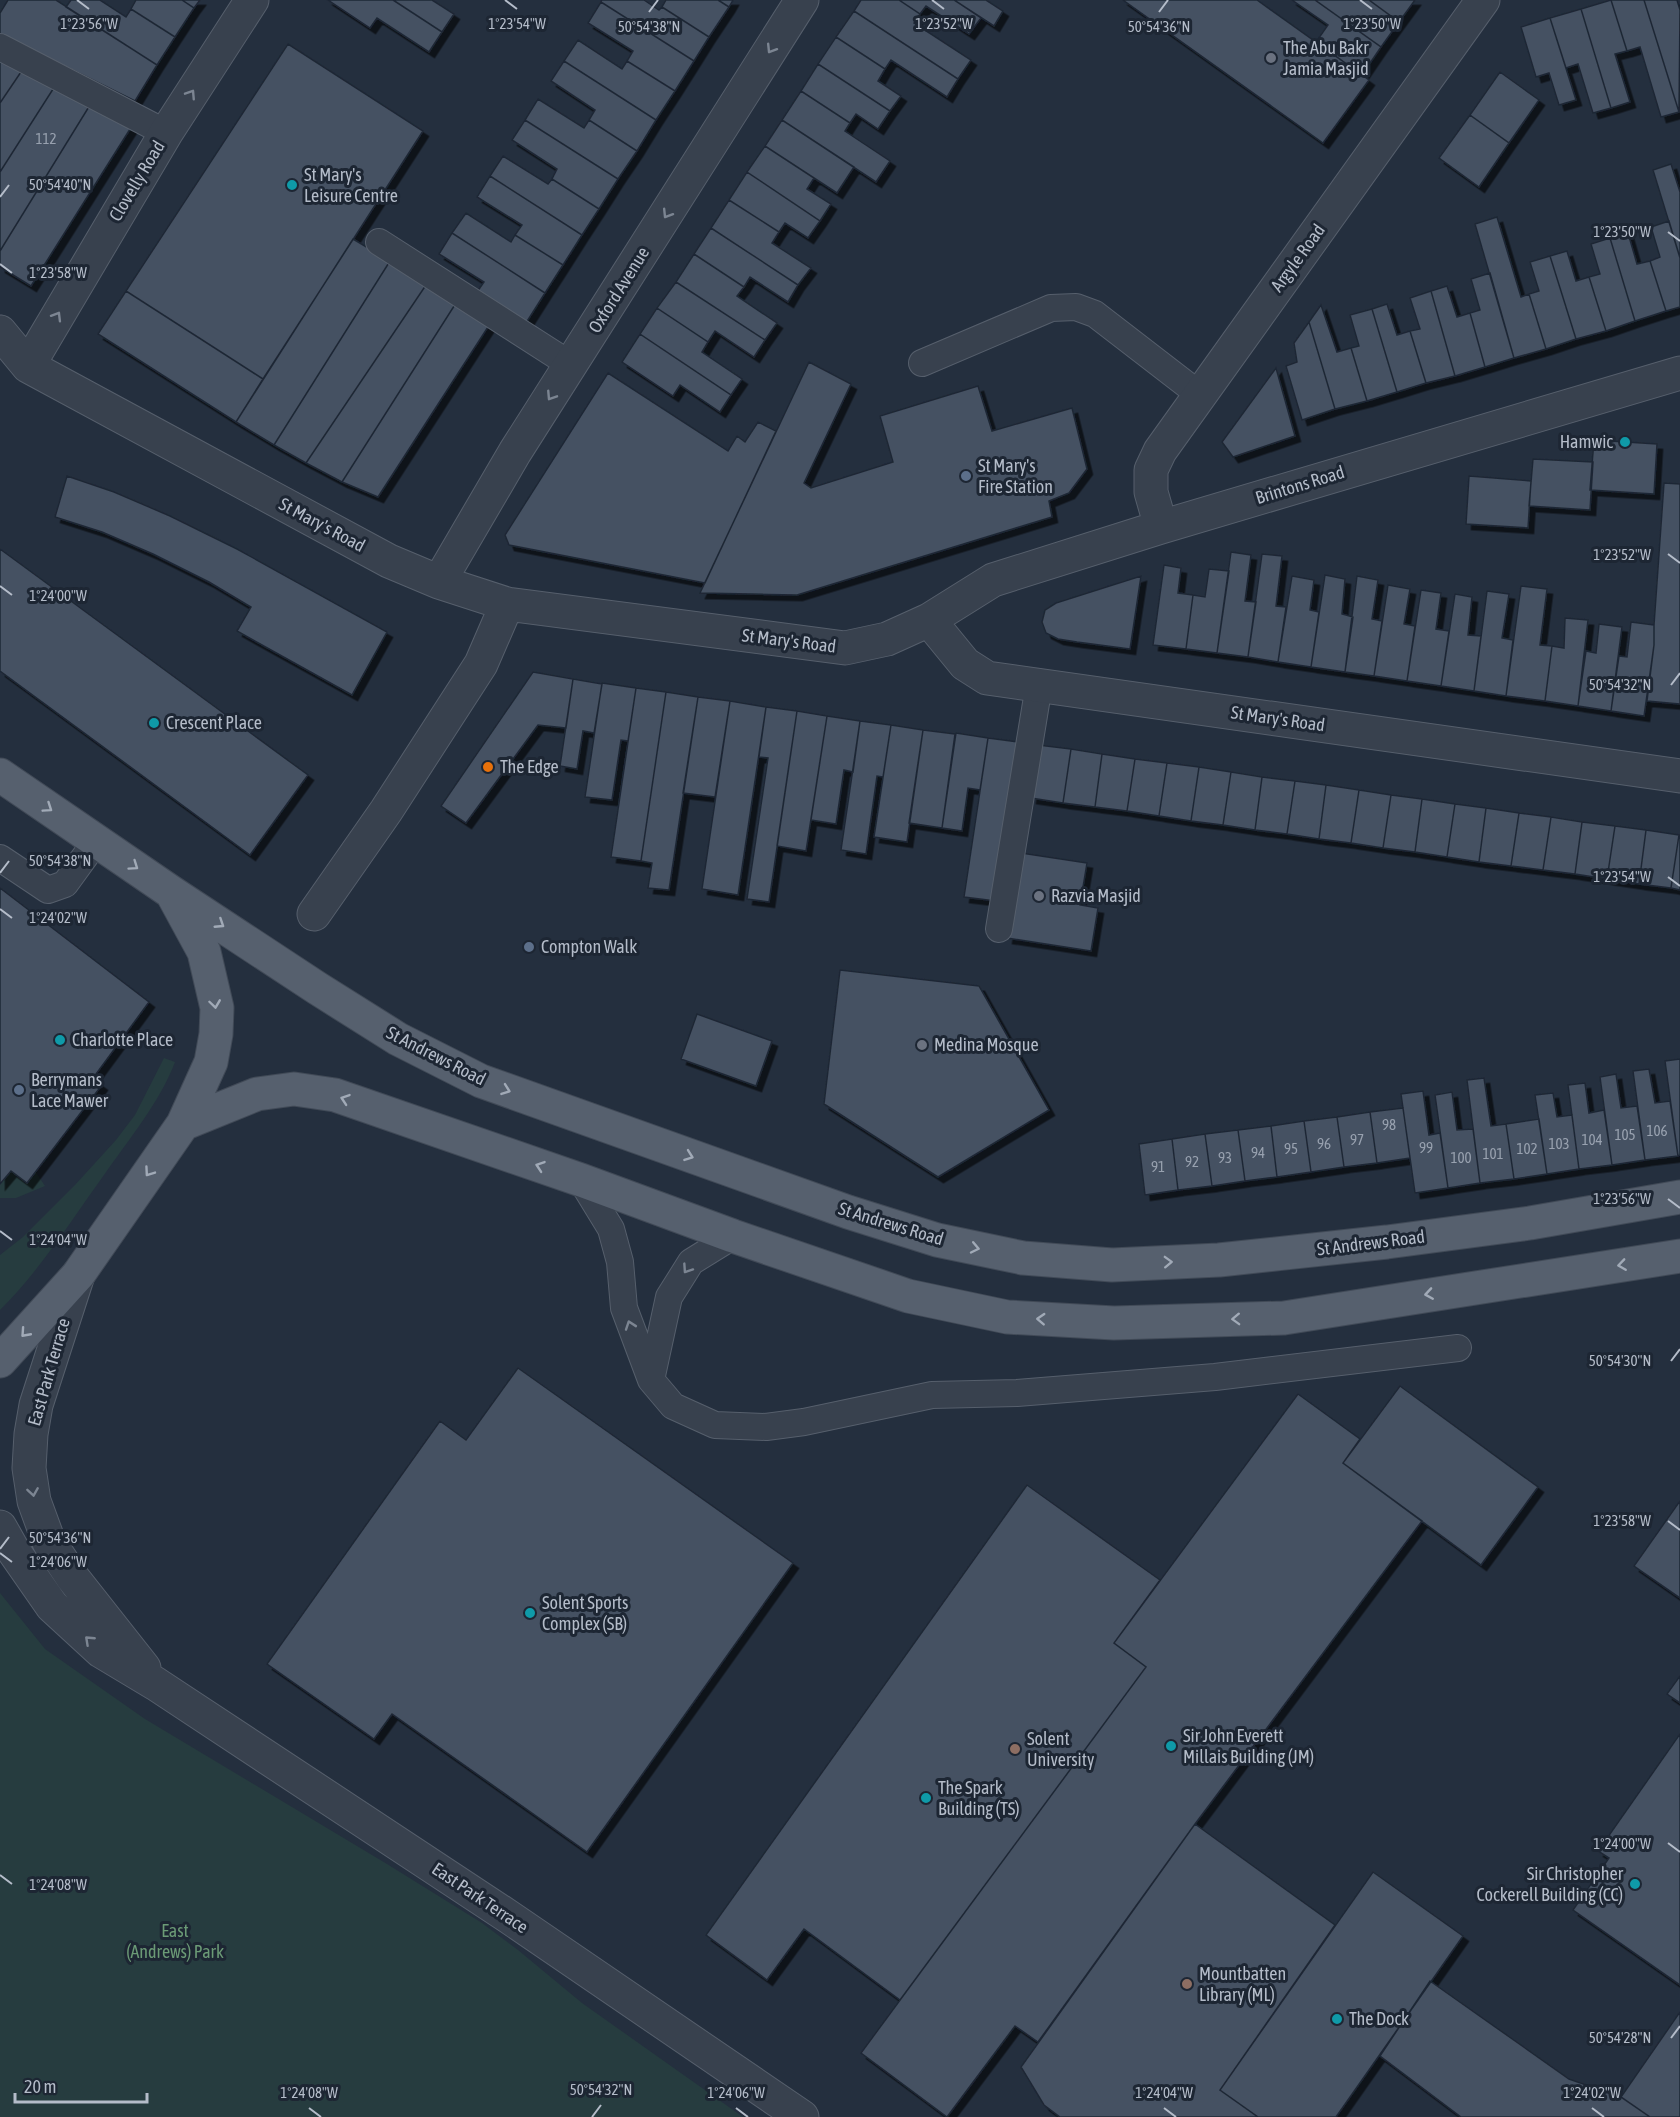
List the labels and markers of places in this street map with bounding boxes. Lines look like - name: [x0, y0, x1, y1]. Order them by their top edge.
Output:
- place label: The Abu Bakr Jamia Masjid: [1283, 37, 1369, 79]
- marker: The Abu Bakr Jamia Masjid: [1264, 51, 1278, 65]
- place label: St Mary's Leisure Centre: [304, 164, 398, 206]
- marker: St Mary's Leisure Centre: [285, 178, 299, 192]
- place label: Hamwic: [1560, 431, 1613, 452]
- marker: Hamwic: [1618, 435, 1632, 449]
- place label: St Mary's Fire Station: [978, 455, 1053, 497]
- marker: St Mary's Fire Station: [959, 469, 973, 483]
- place label: Crescent Place: [166, 712, 262, 733]
- marker: Crescent Place: [147, 716, 161, 730]
- place label: The Edge: [500, 756, 559, 777]
- marker: The Edge: [481, 760, 495, 774]
- place label: Razvia Masjid: [1051, 885, 1141, 906]
- marker: Razvia Masjid: [1032, 889, 1046, 903]
- place label: Compton Walk: [541, 936, 637, 957]
- marker: Compton Walk: [522, 940, 536, 954]
- place label: Charlotte Place: [72, 1029, 173, 1050]
- marker: Charlotte Place: [53, 1033, 67, 1047]
- place label: Medina Mosque: [934, 1034, 1039, 1055]
- marker: Medina Mosque: [915, 1038, 929, 1052]
- place label: Berrymans Lace Mawer: [31, 1069, 109, 1111]
- marker: Berrymans Lace Mawer: [12, 1083, 26, 1097]
- place label: Solent Sports Complex (SB): [542, 1592, 628, 1634]
- marker: Solent Sports Complex (SB): [523, 1606, 537, 1620]
- place label: Sir John Everett Millais Building (JM): [1183, 1725, 1314, 1767]
- place label: Solent University: [1027, 1728, 1094, 1770]
- marker: Sir John Everett Millais Building (JM): [1164, 1739, 1178, 1753]
- marker: Solent University: [1008, 1742, 1022, 1756]
- place label: The Spark Building (TS): [938, 1777, 1020, 1819]
- marker: The Spark Building (TS): [919, 1791, 933, 1805]
- place label: Sir Christopher Cockerell Building (CC): [1477, 1863, 1624, 1905]
- marker: Sir Christopher Cockerell Building (CC): [1628, 1877, 1642, 1891]
- place label: Mountbatten Library (ML): [1199, 1963, 1286, 2005]
- marker: Mountbatten Library (ML): [1180, 1977, 1194, 1991]
- place label: The Dock: [1349, 2008, 1409, 2029]
- marker: The Dock: [1330, 2012, 1344, 2026]

